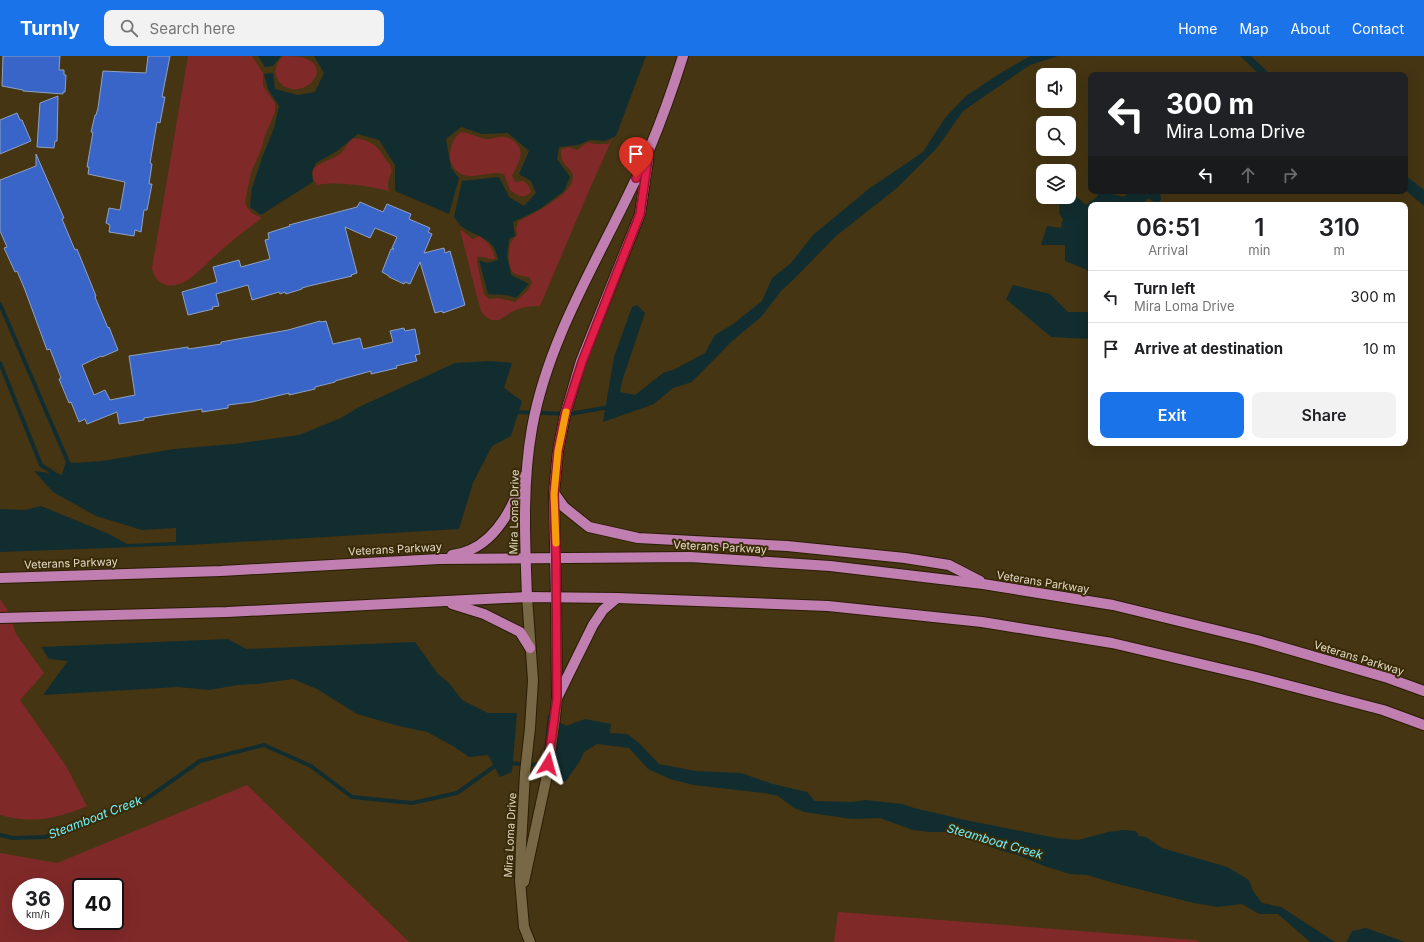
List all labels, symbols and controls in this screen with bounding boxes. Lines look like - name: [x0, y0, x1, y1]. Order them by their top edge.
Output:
- search box: [104, 10, 384, 46]
- text: Turnly: [20, 17, 80, 40]
- icon: search: [118, 17, 140, 39]
- text: Search here: [150, 19, 235, 38]
- text: Home: [1178, 20, 1217, 37]
- text: Map: [1239, 20, 1269, 37]
- text: About: [1291, 20, 1330, 37]
- text: Contact: [1352, 20, 1404, 37]
- map controls: [1036, 68, 1076, 204]
- button: sound: [1036, 68, 1076, 108]
- text: 300 m: [1166, 87, 1254, 121]
- icon: left: [1100, 88, 1152, 140]
- button: search: [1036, 116, 1076, 156]
- text: Mira Loma Drive: [1166, 121, 1305, 142]
- pin: [619, 137, 653, 178]
- icon: arrive: [625, 143, 647, 165]
- button: layers: [1036, 164, 1076, 204]
- icon: left: [1195, 164, 1217, 186]
- icon: ahead: [1237, 164, 1259, 186]
- icon: right: [1279, 164, 1301, 186]
- text: 06:51: [1136, 213, 1200, 242]
- text: 1: [1254, 213, 1264, 242]
- text: 310: [1319, 213, 1360, 242]
- text: Arrival: [1148, 242, 1188, 258]
- text: min: [1248, 242, 1271, 258]
- text: m: [1334, 242, 1345, 258]
- text: Turn left: [1134, 279, 1195, 298]
- icon: left: [1100, 286, 1122, 308]
- text: 300 m: [1350, 287, 1396, 306]
- text: Mira Loma Drive: [1134, 298, 1235, 314]
- icon: arrive: [1100, 338, 1122, 360]
- text: Arrive at destination: [1134, 339, 1283, 358]
- text: 10 m: [1363, 339, 1396, 358]
- button: Exit: [1100, 392, 1244, 438]
- button: Share: [1252, 392, 1396, 438]
- street label: Mira Loma Drive: [506, 469, 522, 555]
- street label: Veterans Parkway: [673, 538, 767, 556]
- street label: Veterans Parkway: [348, 540, 442, 558]
- street label: Veterans Parkway: [24, 554, 118, 572]
- street label: Veterans Parkway: [996, 568, 1090, 596]
- street label: Veterans Parkway: [1312, 638, 1406, 678]
- position arrow: [527, 743, 569, 785]
- water label: Steamboat Creek: [46, 792, 144, 842]
- street label: Mira Loma Drive: [501, 792, 519, 878]
- water label: Steamboat Creek: [945, 820, 1045, 862]
- speed limit sign: 40: [72, 878, 124, 930]
- text: 36: [25, 887, 51, 911]
- text: km/h: [26, 908, 50, 920]

